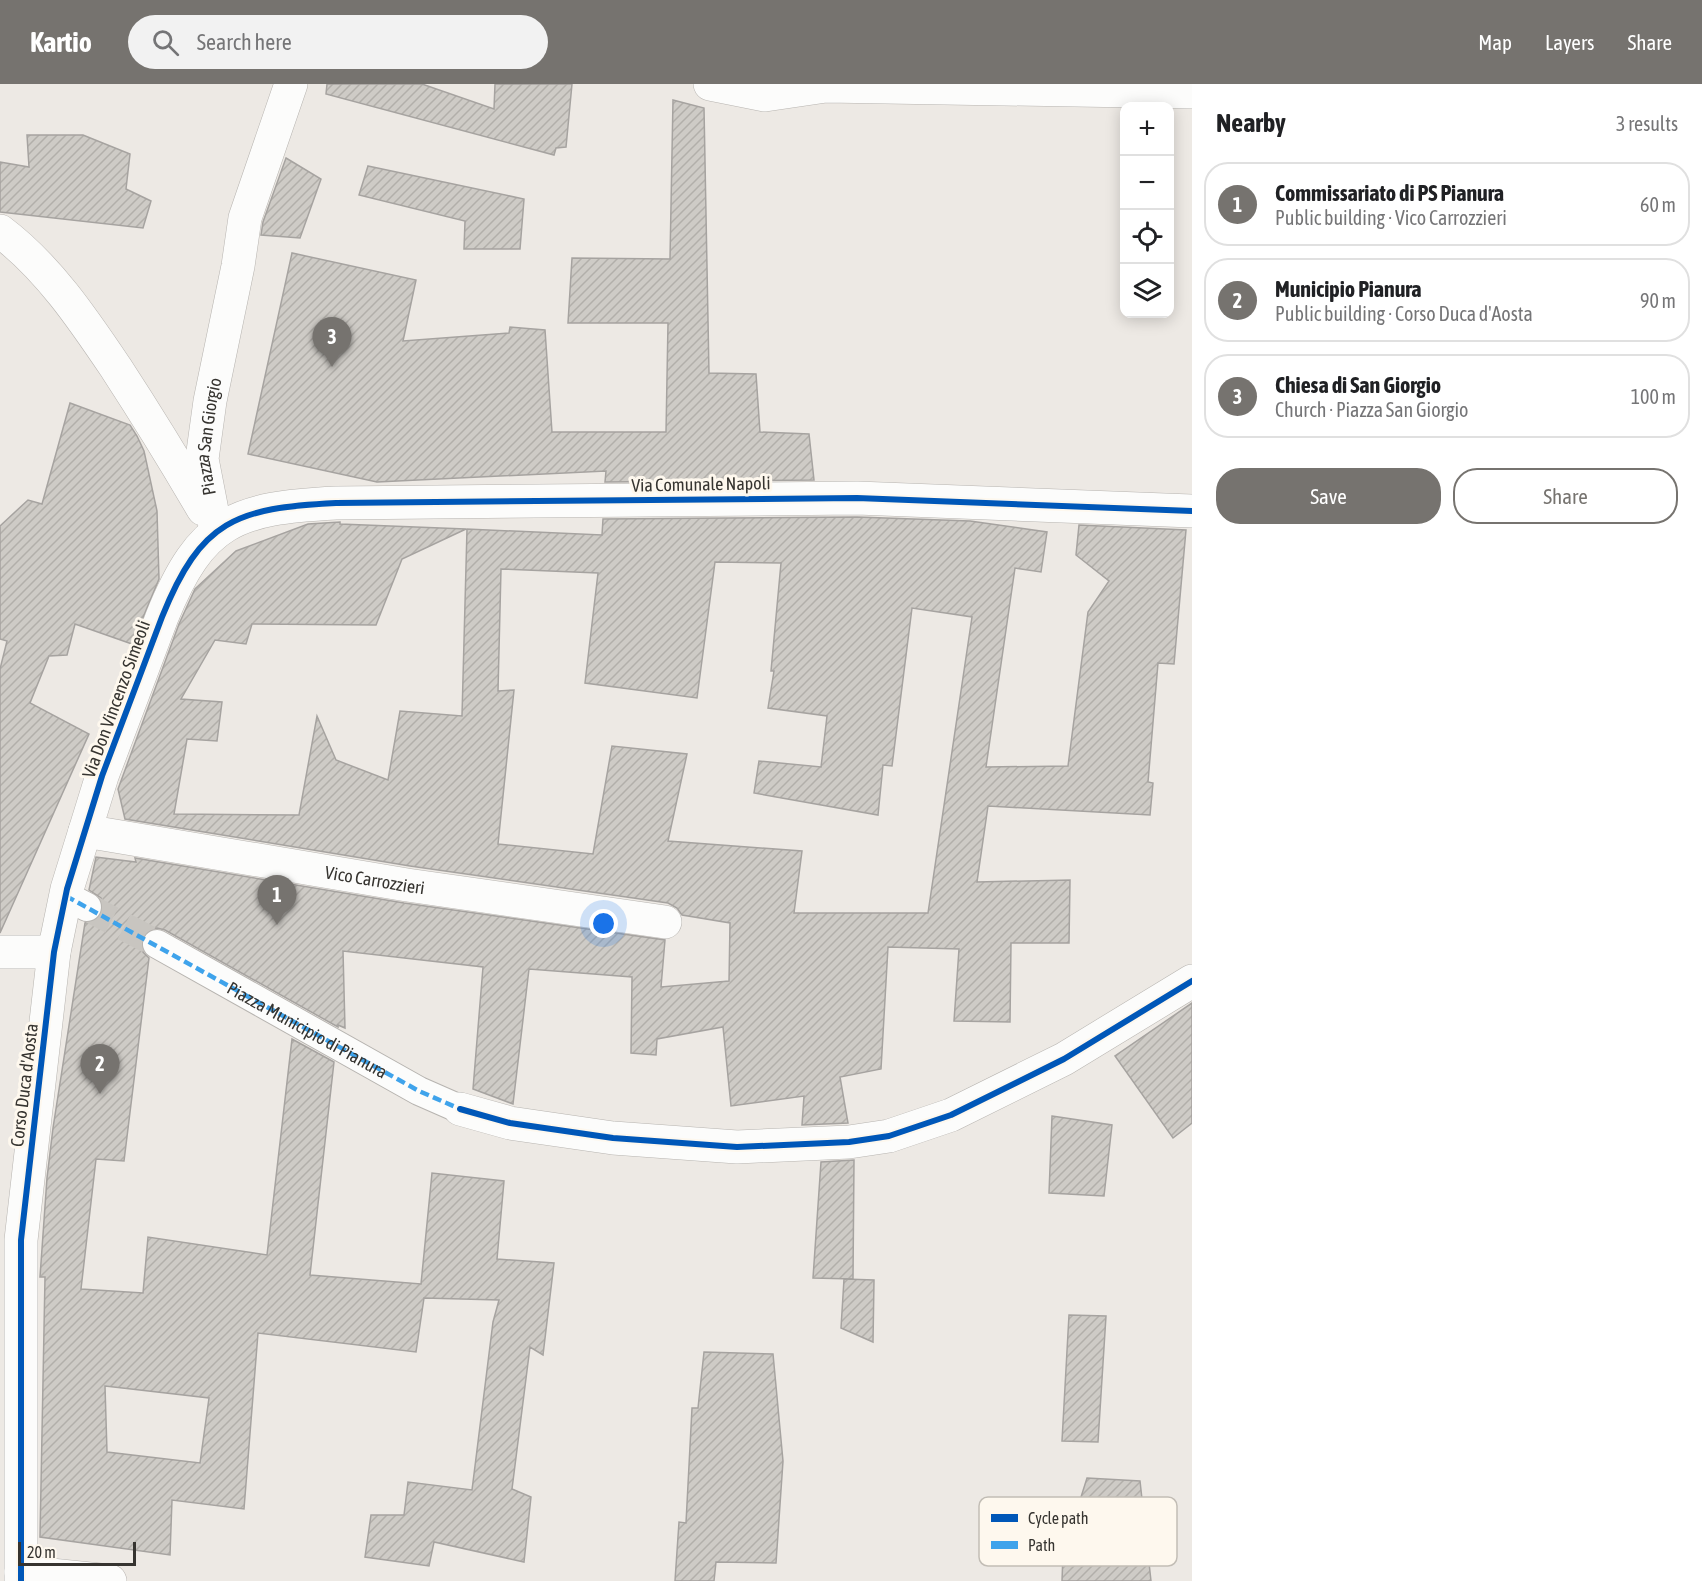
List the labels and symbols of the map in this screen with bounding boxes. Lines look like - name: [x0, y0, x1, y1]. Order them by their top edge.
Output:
- pin: 3: [312, 318, 352, 367]
- street label: Piazza San Giorgio: [191, 376, 225, 497]
- street label: Via Comunale Napoli: [631, 472, 771, 496]
- street label: Via Don Vincenzo Simeoli: [78, 617, 154, 781]
- street label: Vico Carrozzieri: [324, 861, 426, 898]
- pin: 1: [258, 876, 296, 925]
- your location: [589, 909, 618, 938]
- street label: Piazza Municipio di Pianura: [224, 977, 391, 1082]
- street label: Corso Duca d'Aosta: [6, 1022, 42, 1148]
- pin: 2: [80, 1044, 120, 1094]
- legend: [979, 1497, 1177, 1566]
- text: Cycle path: [1028, 1509, 1088, 1528]
- text: Path: [1028, 1536, 1055, 1554]
- scale bar: [18, 1539, 136, 1566]

